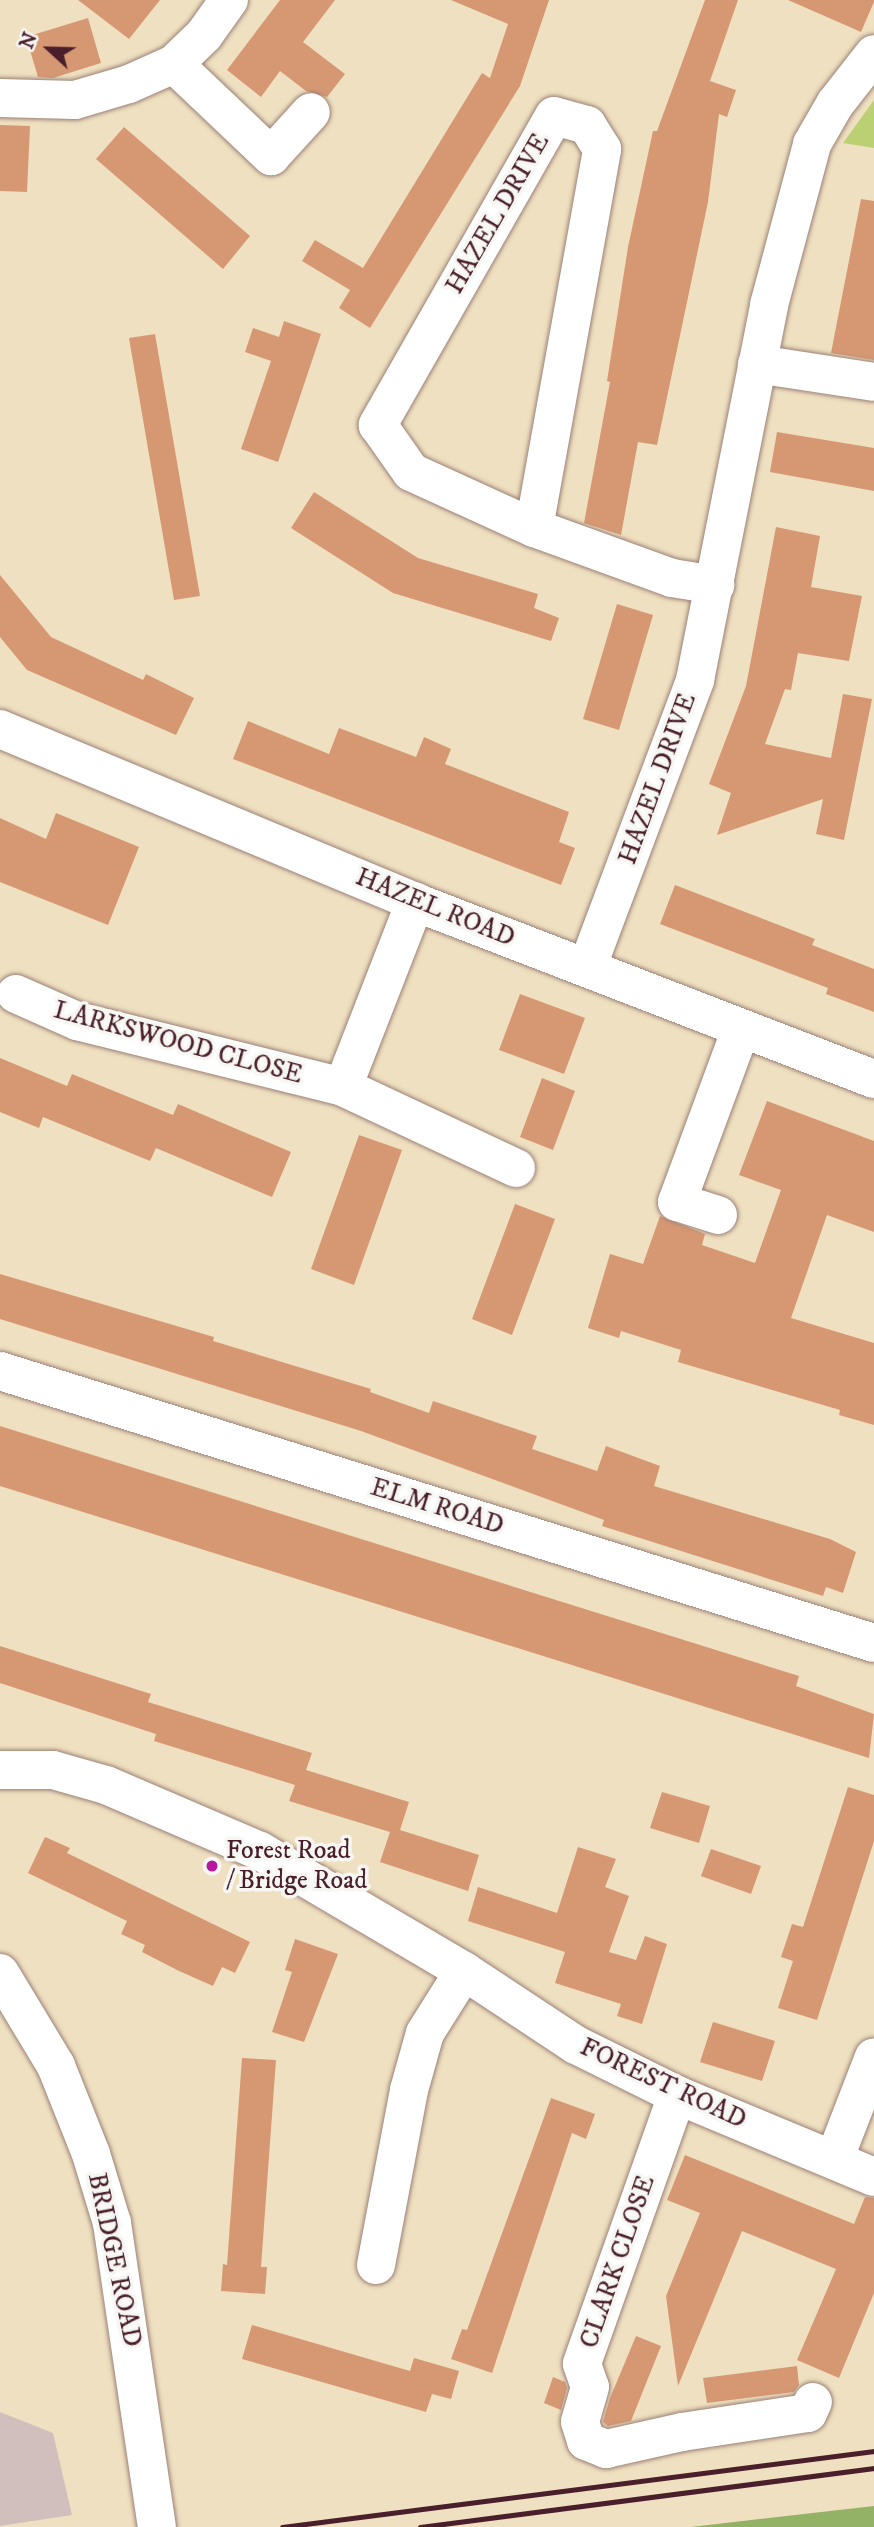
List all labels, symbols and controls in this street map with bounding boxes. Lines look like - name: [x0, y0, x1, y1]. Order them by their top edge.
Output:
- north arrow: [14, 14, 84, 84]
- text: N: [15, 29, 43, 52]
- street label: HAZEL DRIVE: [440, 128, 556, 300]
- street label: HAZEL DRIVE: [613, 689, 703, 869]
- street label: HAZEL ROAD: [351, 862, 519, 954]
- street label: LARKSWOOD CLOSE: [50, 995, 306, 1091]
- street label: ELM ROAD: [367, 1472, 507, 1542]
- place label: Forest Road / Bridge Road: [226, 1835, 367, 1896]
- marker: Forest Road / Bridge Road: [204, 1858, 220, 1874]
- street label: FOREST ROAD: [575, 2032, 751, 2136]
- street label: BRIDGE ROAD: [80, 2170, 148, 2350]
- street label: CLARK CLOSE: [574, 2172, 662, 2352]

